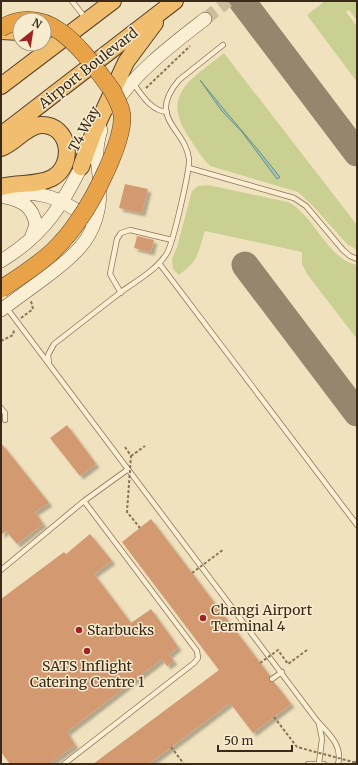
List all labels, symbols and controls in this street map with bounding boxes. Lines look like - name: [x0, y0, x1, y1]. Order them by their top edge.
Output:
- north arrow: [12, 12, 52, 52]
- text: N: [30, 15, 45, 32]
- street label: Airport Boulevard: [34, 23, 142, 113]
- street label: T4 Way: [64, 102, 104, 155]
- place label: Changi Airport Terminal 4: [211, 601, 313, 635]
- marker: Changi Airport Terminal 4: [198, 613, 208, 623]
- place label: Starbucks: [87, 621, 154, 639]
- marker: Starbucks: [74, 625, 84, 635]
- marker: SATS Inflight Catering Centre 1: [82, 646, 92, 656]
- place label: SATS Inflight Catering Centre 1: [30, 657, 144, 691]
- scale bar: [218, 727, 292, 753]
- text: 50 m: [224, 733, 253, 748]

